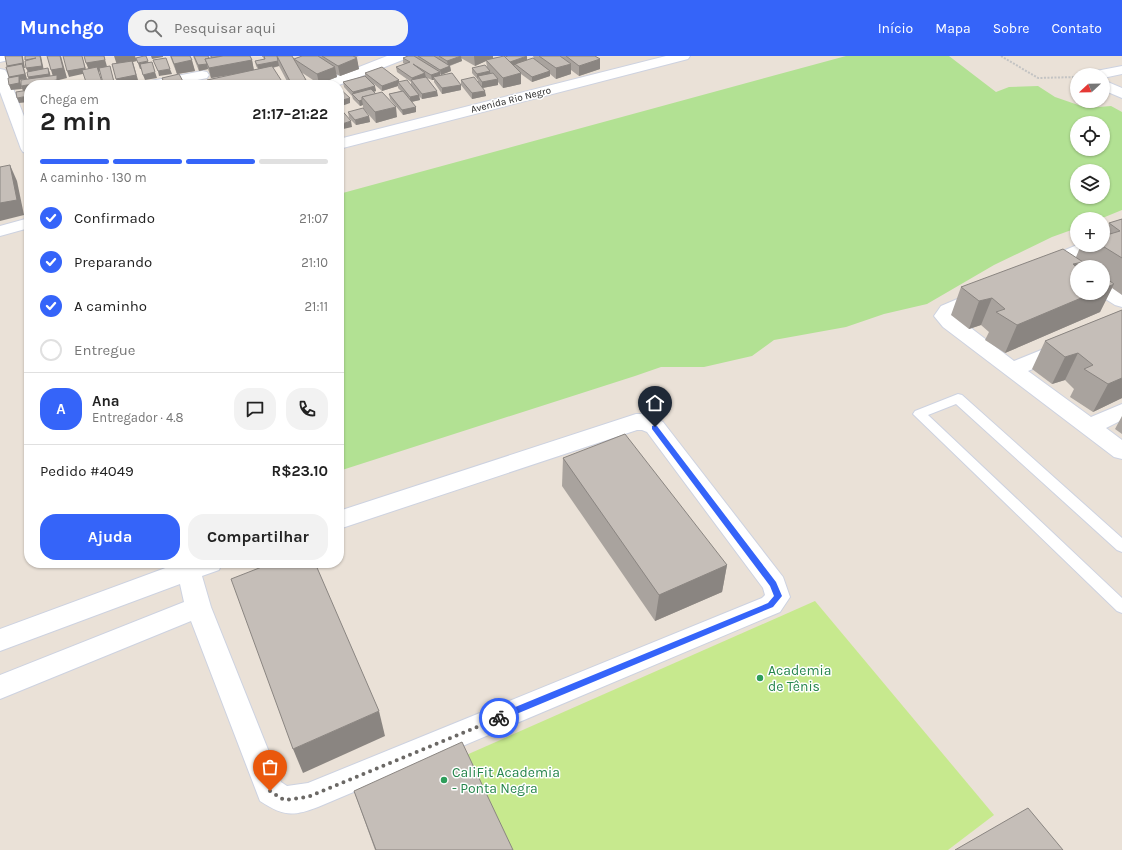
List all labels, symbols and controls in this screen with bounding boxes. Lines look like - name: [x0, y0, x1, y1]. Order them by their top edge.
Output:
- search box: [128, 10, 408, 46]
- text: Munchgo: [20, 17, 104, 39]
- icon: search: [142, 17, 164, 39]
- text: Pesquisar aqui: [174, 19, 276, 37]
- text: Início: [878, 20, 913, 37]
- text: Mapa: [935, 20, 971, 37]
- text: Sobre: [993, 20, 1029, 37]
- text: Contato: [1051, 20, 1102, 37]
- north arrow: [1070, 68, 1110, 108]
- map controls: [1070, 68, 1110, 300]
- street label: Avenida Rio Negro: [470, 84, 552, 116]
- text: Chega em: [40, 92, 99, 107]
- text: 21:17–21:22: [252, 105, 328, 123]
- text: 2 min: [40, 106, 112, 137]
- button: locate: [1070, 116, 1110, 156]
- button: layers: [1070, 164, 1110, 204]
- text: A caminho · 130 m: [40, 170, 147, 185]
- icon: check: [40, 207, 62, 229]
- text: Confirmado: [74, 209, 155, 227]
- text: 21:07: [299, 211, 328, 226]
- button: +: [1070, 212, 1110, 252]
- icon: check: [40, 251, 62, 273]
- text: Preparando: [74, 253, 152, 271]
- text: 21:10: [301, 255, 328, 270]
- button: −: [1070, 260, 1110, 300]
- icon: check: [40, 295, 62, 317]
- text: A caminho: [74, 297, 147, 315]
- text: 21:11: [305, 299, 328, 314]
- text: Entregue: [74, 341, 136, 359]
- pin: [638, 386, 672, 427]
- button: chat: [234, 388, 276, 430]
- button: phone: [286, 388, 328, 430]
- text: Ana: [92, 392, 120, 410]
- icon: home: [644, 392, 666, 414]
- text: A: [56, 400, 66, 418]
- text: Entregador · 4.8: [92, 410, 183, 425]
- text: Pedido #4049: [40, 462, 134, 480]
- text: R$23.10: [272, 462, 328, 480]
- button: Ajuda: [40, 514, 180, 560]
- button: Compartilhar: [188, 514, 328, 560]
- place label: Academia de Tênis: [768, 662, 831, 695]
- marker: Academia de Tênis: [755, 673, 765, 683]
- courier: [479, 698, 519, 738]
- icon: bike: [488, 707, 510, 729]
- pin: [253, 750, 287, 791]
- icon: bag: [259, 756, 281, 778]
- place label: CaliFit Academia - Ponta Negra: [452, 764, 560, 797]
- marker: CaliFit Academia - Ponta Negra: [439, 775, 449, 785]

